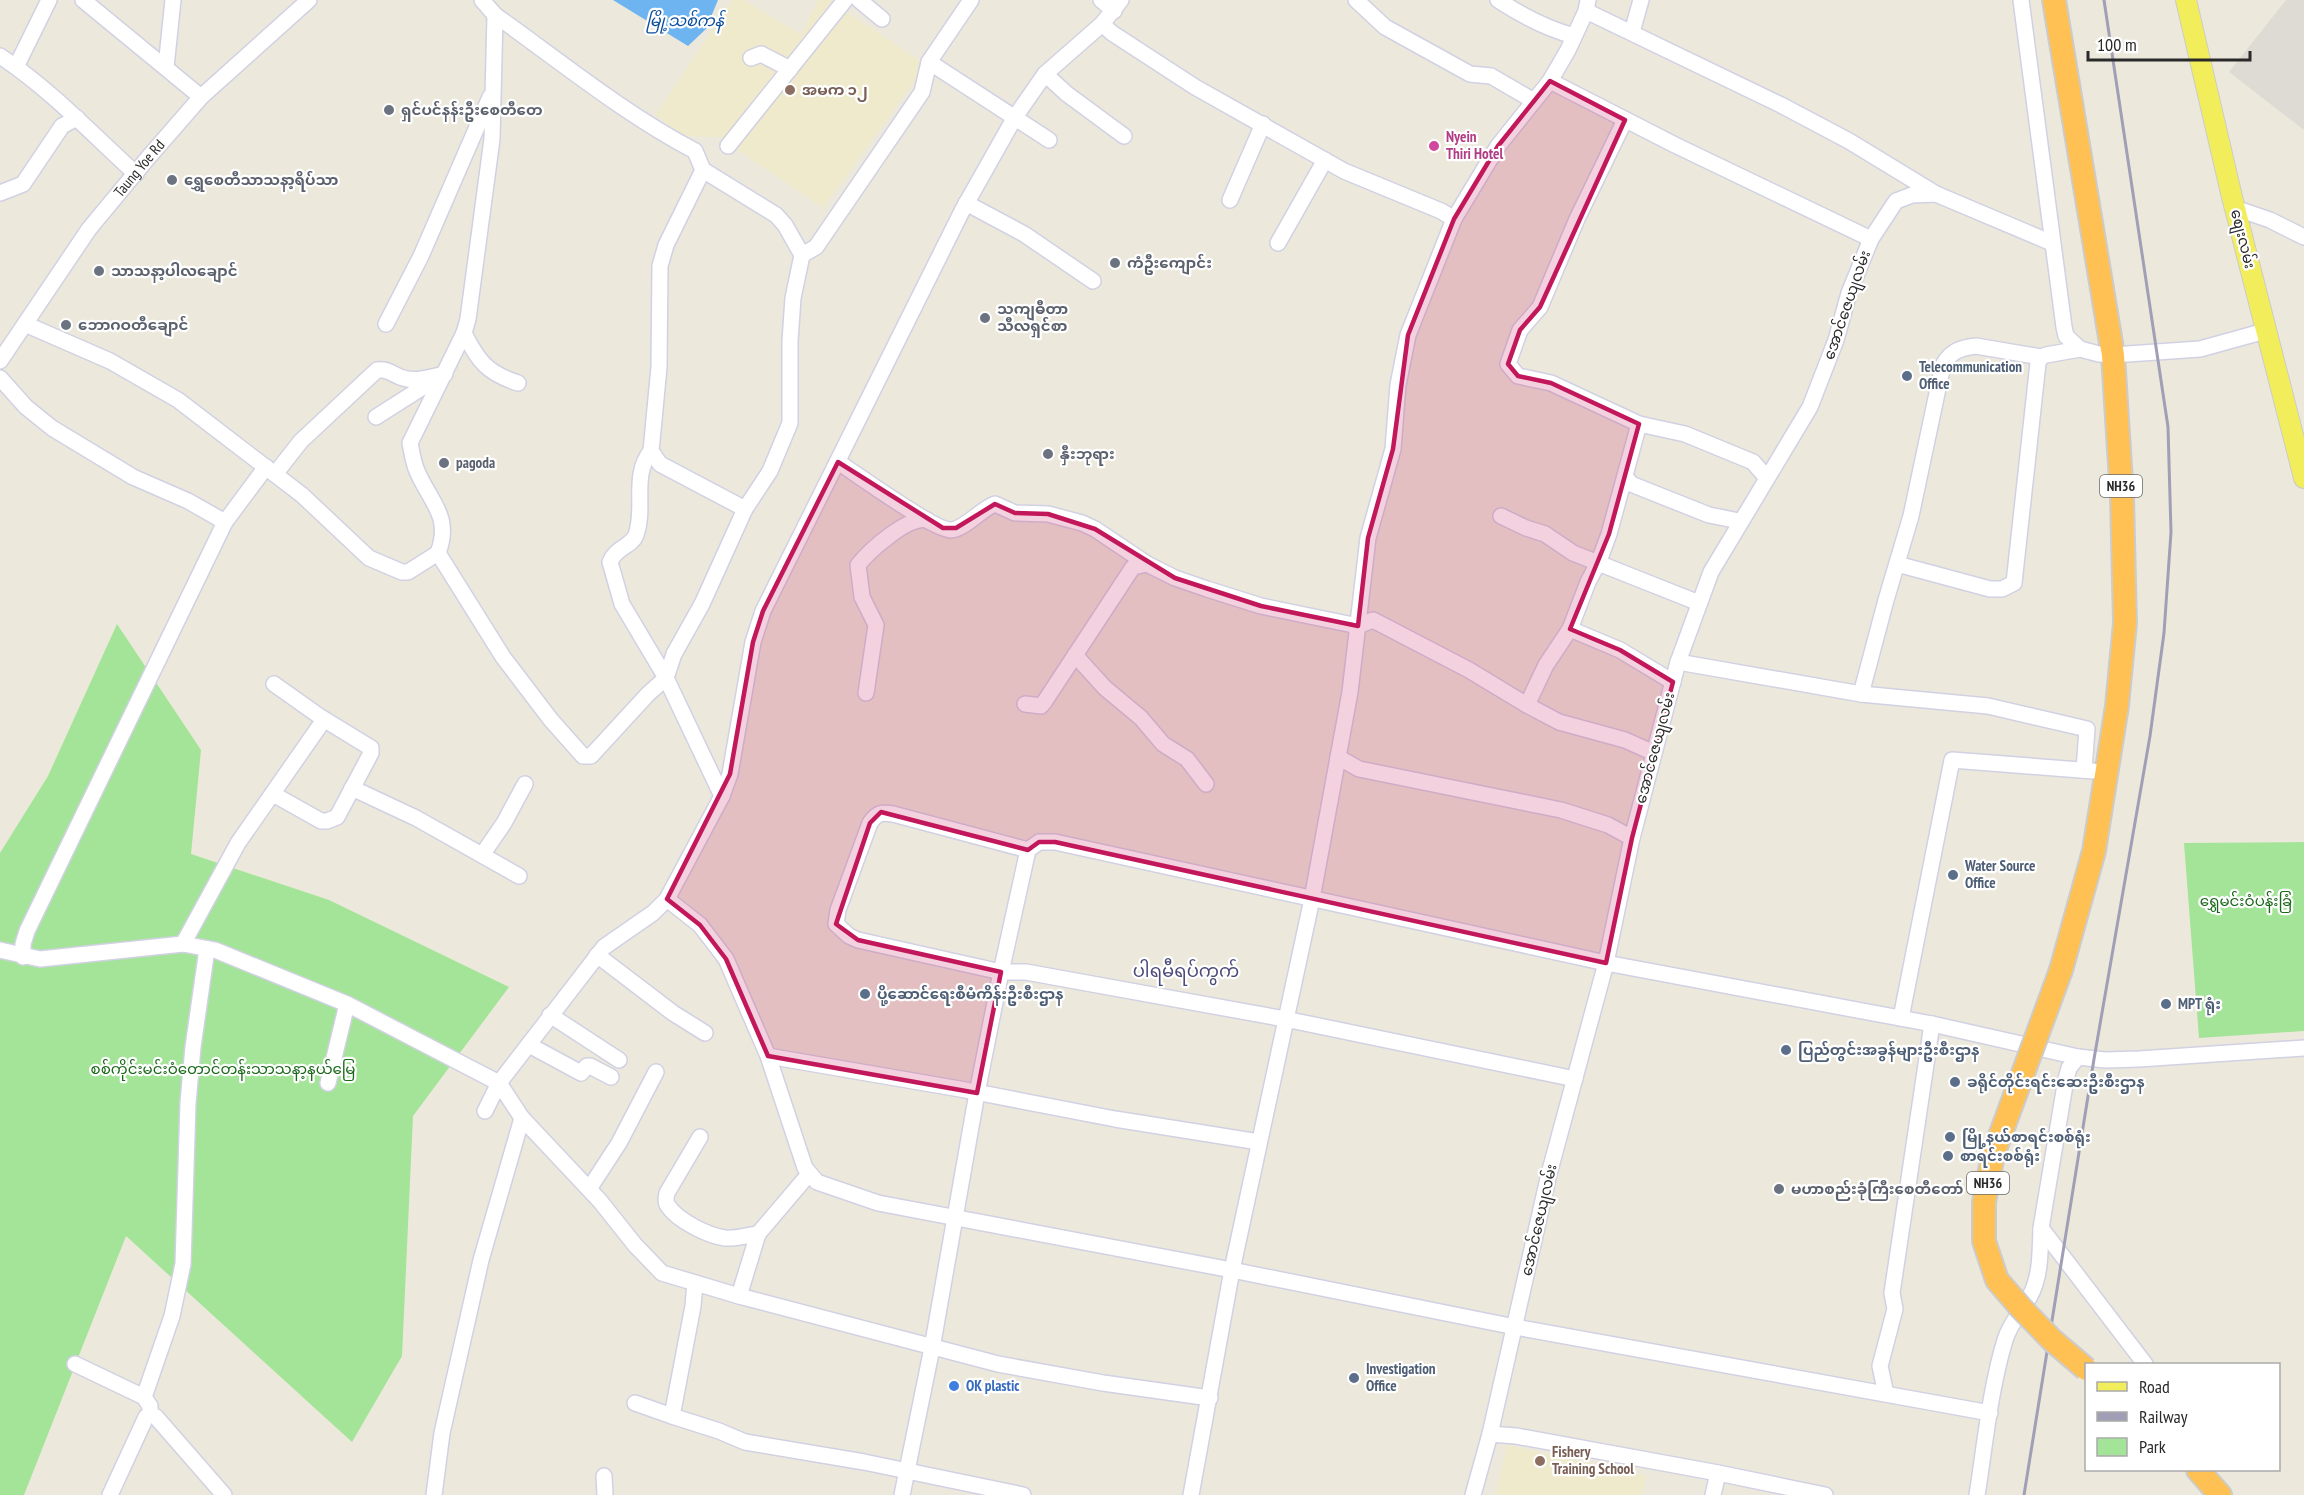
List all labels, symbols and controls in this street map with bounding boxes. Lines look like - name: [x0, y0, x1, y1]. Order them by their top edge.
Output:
- water label: မြို့သစ်ကန်: [646, 9, 727, 34]
- scale bar: [2088, 24, 2250, 62]
- text: 100 m: [2097, 33, 2137, 56]
- place label: အမက ၁၂: [802, 80, 868, 102]
- marker: အမက ၁၂: [783, 83, 797, 97]
- place label: ရှင်ပင်နန်းဦးစေတီတေ: [401, 100, 543, 122]
- marker: ရှင်ပင်နန်းဦးစေတီတေ: [382, 103, 396, 117]
- place label: Nyein Thiri Hotel: [1446, 127, 1504, 163]
- street label: Taung Yoe Rd: [109, 135, 169, 201]
- marker: Nyein Thiri Hotel: [1427, 139, 1441, 153]
- place label: ရွှေစေတီသာသနာ့ရိပ်သာ: [184, 170, 338, 192]
- marker: ရွှေစေတီသာသနာ့ရိပ်သာ: [165, 173, 179, 187]
- street label: စျေးလမ်း: [2224, 207, 2260, 271]
- street label: အောင်ဇေယျလမ်း: [1819, 248, 1877, 363]
- place label: ကံဦးကျောင်း: [1127, 253, 1212, 275]
- marker: ကံဦးကျောင်း: [1108, 256, 1122, 270]
- place label: သာသနာ့ပါလချောင်: [111, 261, 238, 283]
- marker: သာသနာ့ပါလချောင်: [92, 264, 106, 278]
- place label: သကျဓီတာ သီလရှင်စာ: [997, 299, 1068, 338]
- marker: သကျဓီတာ သီလရှင်စာ: [978, 311, 992, 325]
- place label: ဘောဂဝတီချောင်: [78, 315, 188, 337]
- marker: ဘောဂဝတီချောင်: [59, 318, 73, 332]
- place label: Telecommunication Office: [1919, 357, 2022, 393]
- marker: Telecommunication Office: [1900, 369, 1914, 383]
- place label: နှီးဘုရား: [1060, 444, 1115, 466]
- marker: နှီးဘုရား: [1041, 447, 1055, 461]
- place label: pagoda: [456, 453, 495, 472]
- marker: pagoda: [437, 456, 451, 470]
- road number: NH36: [2100, 475, 2142, 497]
- street label: အောင်ဇေယျလမ်း: [1631, 690, 1681, 806]
- place label: Water Source Office: [1964, 856, 2035, 892]
- marker: Water Source Office: [1946, 868, 1960, 882]
- park label: ရွှေမင်းဝံပန်းခြံ: [2200, 891, 2292, 913]
- district label: ပါရမီရပ်ကွက်: [1133, 957, 1239, 986]
- place label: ပို့ဆောင်ရေးစီမံကိန်းဦးစီးဌာန: [877, 984, 1063, 1006]
- marker: ပို့ဆောင်ရေးစီမံကိန်းဦးစီးဌာန: [858, 987, 872, 1001]
- place label: MPT ရုံး: [2178, 994, 2221, 1016]
- marker: MPT ရုံး: [2159, 997, 2173, 1011]
- place label: ပြည်တွင်းအခွန်များဦးစီးဌာန: [1798, 1040, 1979, 1062]
- marker: ပြည်တွင်းအခွန်များဦးစီးဌာန: [1779, 1043, 1793, 1057]
- park label: စစ်ကိုင်းမင်းဝံတောင်တန်းသာသနာ့နယ်မြေ: [91, 1059, 355, 1081]
- place label: ခရိုင်တိုင်းရင်းဆေးဦးစီးဌာန: [1967, 1072, 2145, 1094]
- marker: ခရိုင်တိုင်းရင်းဆေးဦးစီးဌာန: [1948, 1075, 1962, 1089]
- place label: မြို့နယ်စာရင်းစစ်ရုံး: [1962, 1127, 2091, 1149]
- marker: မြို့နယ်စာရင်းစစ်ရုံး: [1943, 1130, 1957, 1144]
- place label: စာရင်းစစ်ရုံး: [1960, 1146, 2040, 1168]
- marker: စာရင်းစစ်ရုံး: [1941, 1149, 1955, 1163]
- street label: အောင်ဇေယျလမ်း: [1516, 1162, 1564, 1278]
- road number: NH36: [1967, 1172, 2009, 1194]
- place label: မဟာစည်းခုံကြီးစေတီတော်: [1791, 1179, 1963, 1201]
- marker: မဟာစည်းခုံကြီးစေတီတော်: [1772, 1182, 1786, 1196]
- place label: Investigation Office: [1366, 1359, 1436, 1395]
- legend: [2085, 1363, 2280, 1471]
- marker: Investigation Office: [1347, 1371, 1361, 1385]
- text: Road: [2139, 1375, 2170, 1398]
- place label: OK plastic: [966, 1376, 1020, 1395]
- marker: OK plastic: [947, 1379, 961, 1393]
- text: Railway: [2139, 1405, 2188, 1428]
- text: Park: [2139, 1435, 2166, 1458]
- place label: Fishery Training School: [1552, 1442, 1634, 1478]
- marker: Fishery Training School: [1533, 1454, 1547, 1468]

